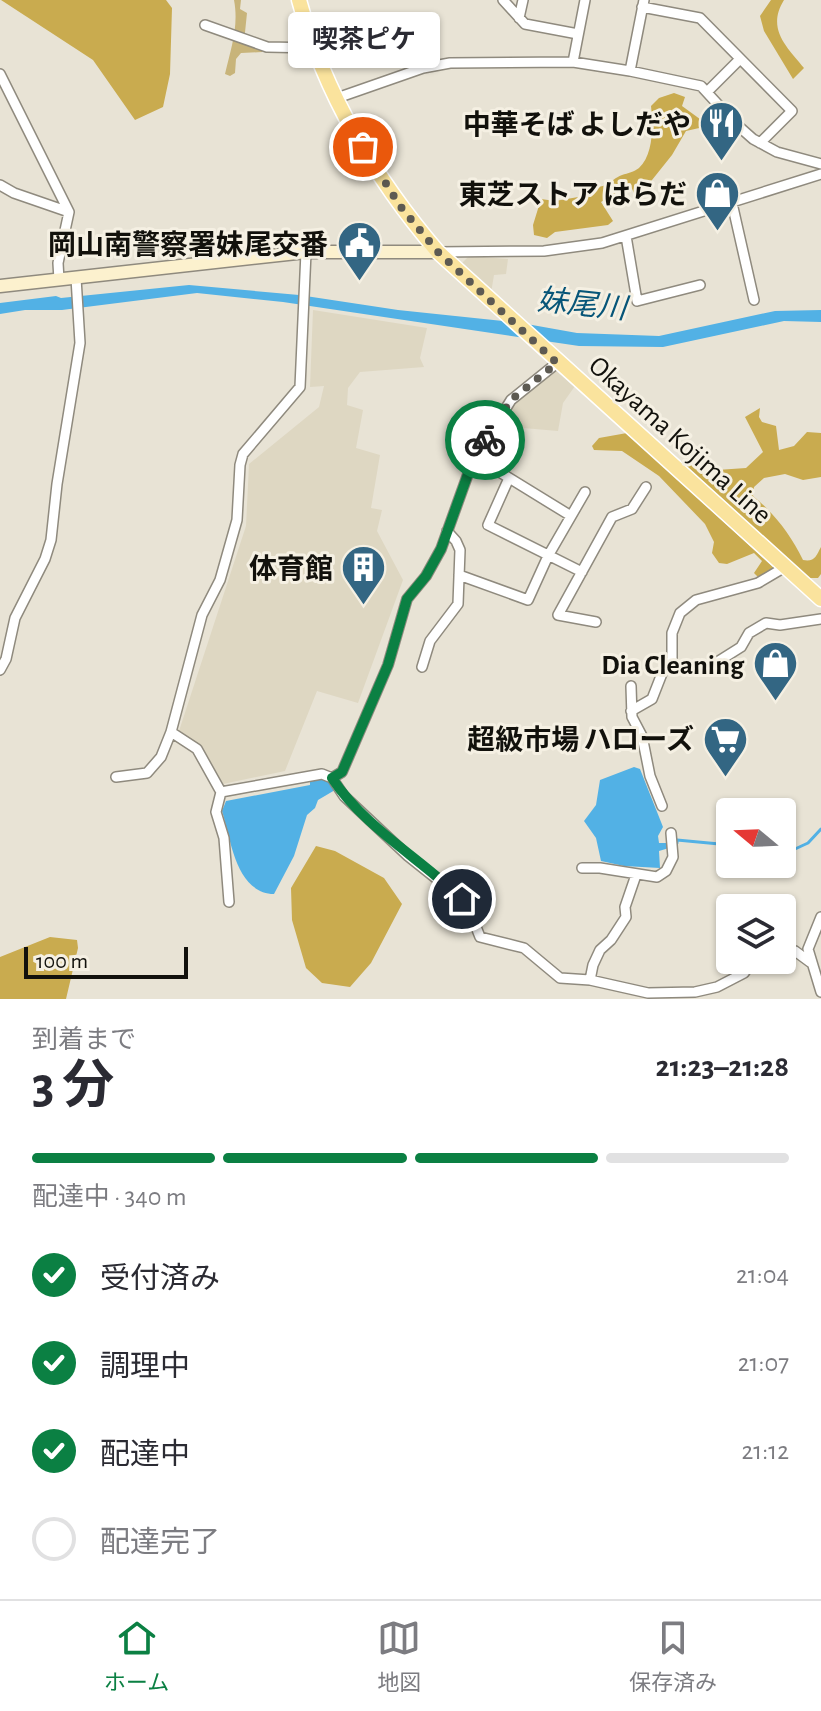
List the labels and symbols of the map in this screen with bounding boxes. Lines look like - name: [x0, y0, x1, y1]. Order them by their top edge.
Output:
- callout: 喫茶ピケ: [287, 11, 439, 67]
- restaurant icon: 中華そば よしだや: [698, 100, 746, 163]
- place label: 中華そば よしだや: [463, 110, 691, 140]
- pin: [329, 113, 397, 181]
- shop icon: 東芝ストア はらだ: [694, 170, 742, 233]
- place label: 東芝ストア はらだ: [459, 180, 687, 210]
- public building icon: 岡山南警察署妹尾交番: [335, 220, 383, 283]
- place label: 岡山南警察署妹尾交番: [48, 230, 328, 260]
- water label: 妹尾川: [536, 283, 631, 325]
- street label: Okayama Kojima Line: [583, 351, 776, 530]
- courier: [445, 400, 525, 480]
- building icon: 体育館: [340, 544, 388, 607]
- place label: 体育館: [249, 554, 333, 584]
- shop icon: Dia Cleaning: [751, 640, 799, 703]
- place label: Dia Cleaning: [601, 652, 745, 680]
- supermarket icon: 超級市場 ハローズ: [701, 715, 749, 778]
- place label: 超級市場 ハローズ: [467, 724, 694, 755]
- north arrow: [716, 798, 796, 878]
- pin: [428, 865, 496, 933]
- scale bar: [24, 943, 188, 979]

